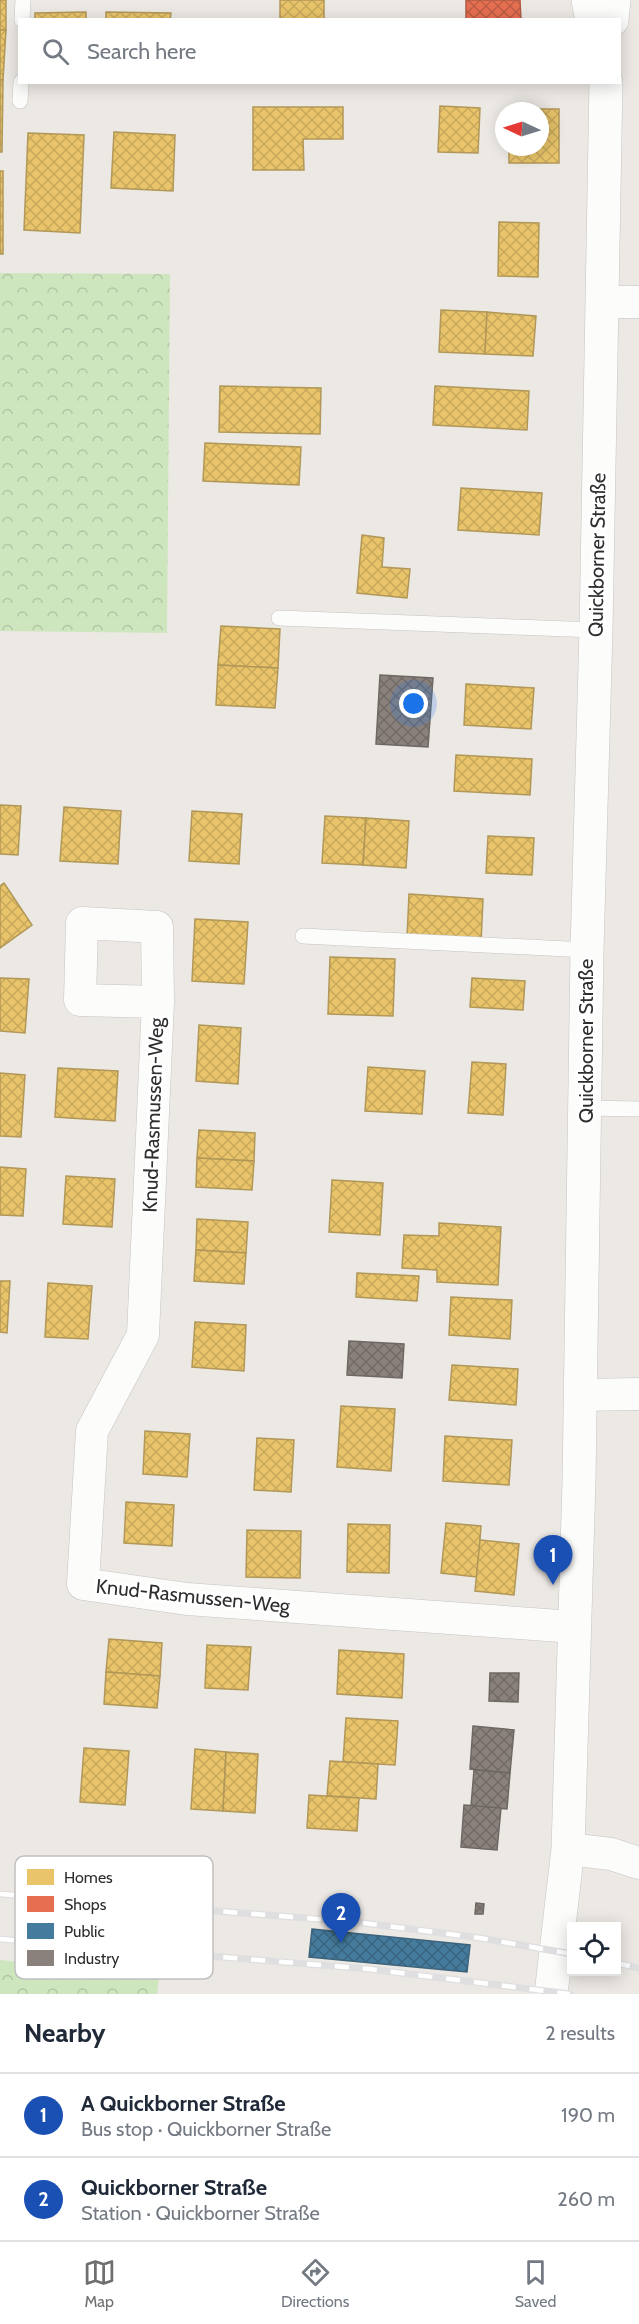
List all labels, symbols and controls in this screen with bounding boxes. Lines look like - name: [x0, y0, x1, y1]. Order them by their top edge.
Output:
- search box: [18, 18, 621, 84]
- icon: search: [39, 35, 72, 68]
- text: Search here: [87, 38, 196, 65]
- north arrow: [495, 102, 549, 156]
- street label: Quickborner Straße: [584, 473, 610, 637]
- your location: [399, 689, 428, 718]
- street label: Quickborner Straße: [574, 959, 598, 1123]
- street label: Knud-Rasmussen-Weg: [138, 1016, 168, 1213]
- pin: 1: [534, 1536, 572, 1585]
- street label: Knud-Rasmussen-Weg: [95, 1574, 292, 1618]
- legend: [15, 1856, 213, 1979]
- text: Homes: [64, 1868, 113, 1887]
- pin: 2: [322, 1894, 360, 1943]
- text: Shops: [64, 1895, 107, 1914]
- text: Public: [64, 1922, 105, 1941]
- map controls: [567, 1922, 621, 1976]
- button: locate: [567, 1922, 621, 1976]
- text: Industry: [64, 1949, 119, 1968]
- text: Nearby: [24, 2017, 105, 2049]
- text: 2 results: [545, 2021, 615, 2045]
- text: A Quickborner Straße: [81, 2090, 286, 2117]
- text: 1: [40, 2103, 47, 2127]
- text: 190 m: [561, 2103, 615, 2127]
- text: Bus stop · Quickborner Straße: [81, 2117, 331, 2141]
- text: Quickborner Straße: [81, 2174, 267, 2201]
- text: 2: [38, 2187, 49, 2211]
- text: 260 m: [557, 2187, 615, 2211]
- text: Station · Quickborner Straße: [81, 2201, 320, 2225]
- tab: Map: [83, 2256, 116, 2311]
- tab: Directions: [281, 2256, 349, 2311]
- tab: Saved: [515, 2256, 556, 2311]

